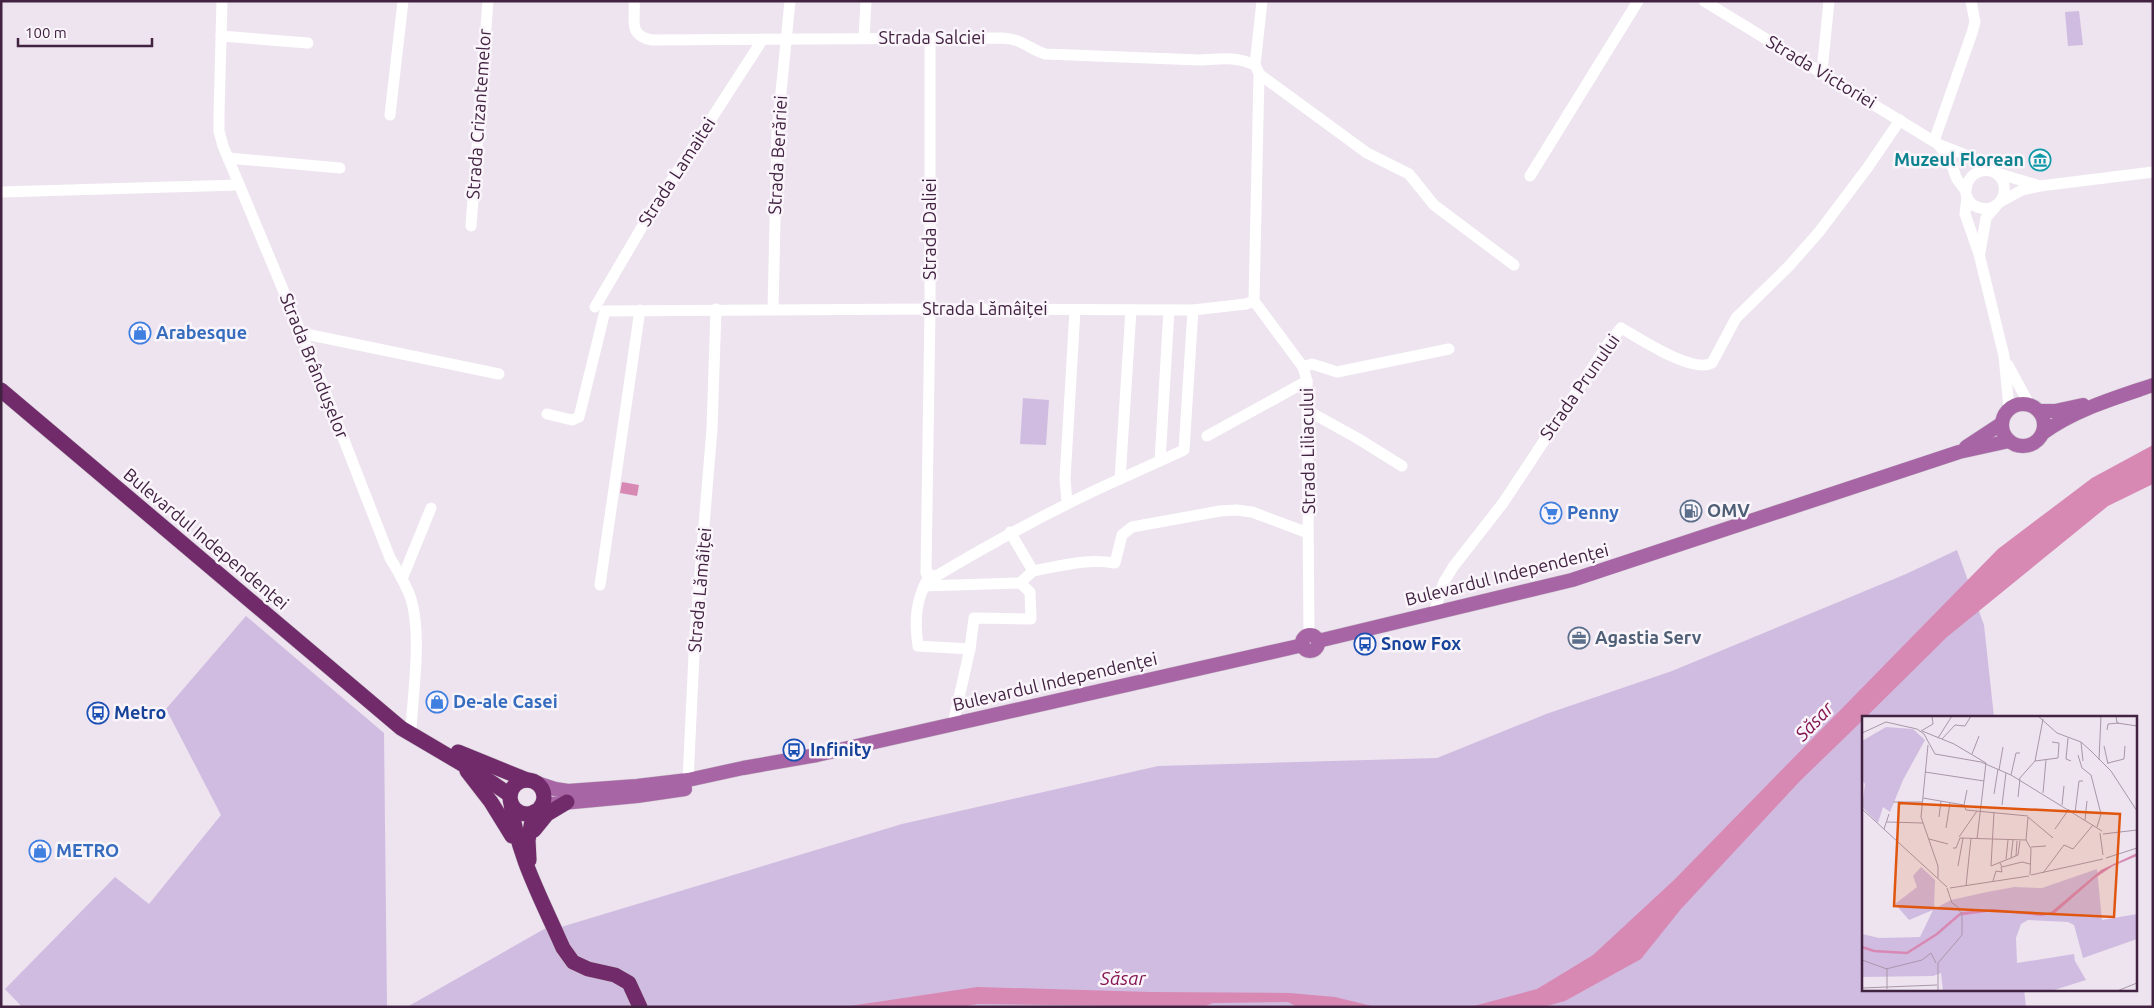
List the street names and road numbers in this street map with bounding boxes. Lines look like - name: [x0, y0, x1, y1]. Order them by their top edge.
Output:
- street label: Strada Salciei: [879, 27, 985, 47]
- street label: Strada Crizantemelor: [462, 28, 494, 200]
- street label: Strada Victoriei: [1763, 31, 1880, 112]
- street label: Strada Berăriei: [764, 95, 790, 215]
- street label: Strada Lamaitei: [634, 113, 719, 229]
- street label: Strada Daliei: [919, 178, 939, 280]
- street label: Strada Brândușelor: [277, 290, 353, 441]
- street label: Strada Lămâiței: [922, 298, 1048, 318]
- street label: Strada Prunului: [1535, 330, 1623, 443]
- street label: Strada Liliacului: [1296, 388, 1318, 514]
- street label: Bulevardul Independenței: [120, 463, 293, 613]
- street label: Strada Lămâiței: [684, 527, 714, 653]
- street label: Bulevardul Independenței: [1403, 539, 1611, 609]
- street label: Bulevardul Independenței: [951, 648, 1159, 714]

